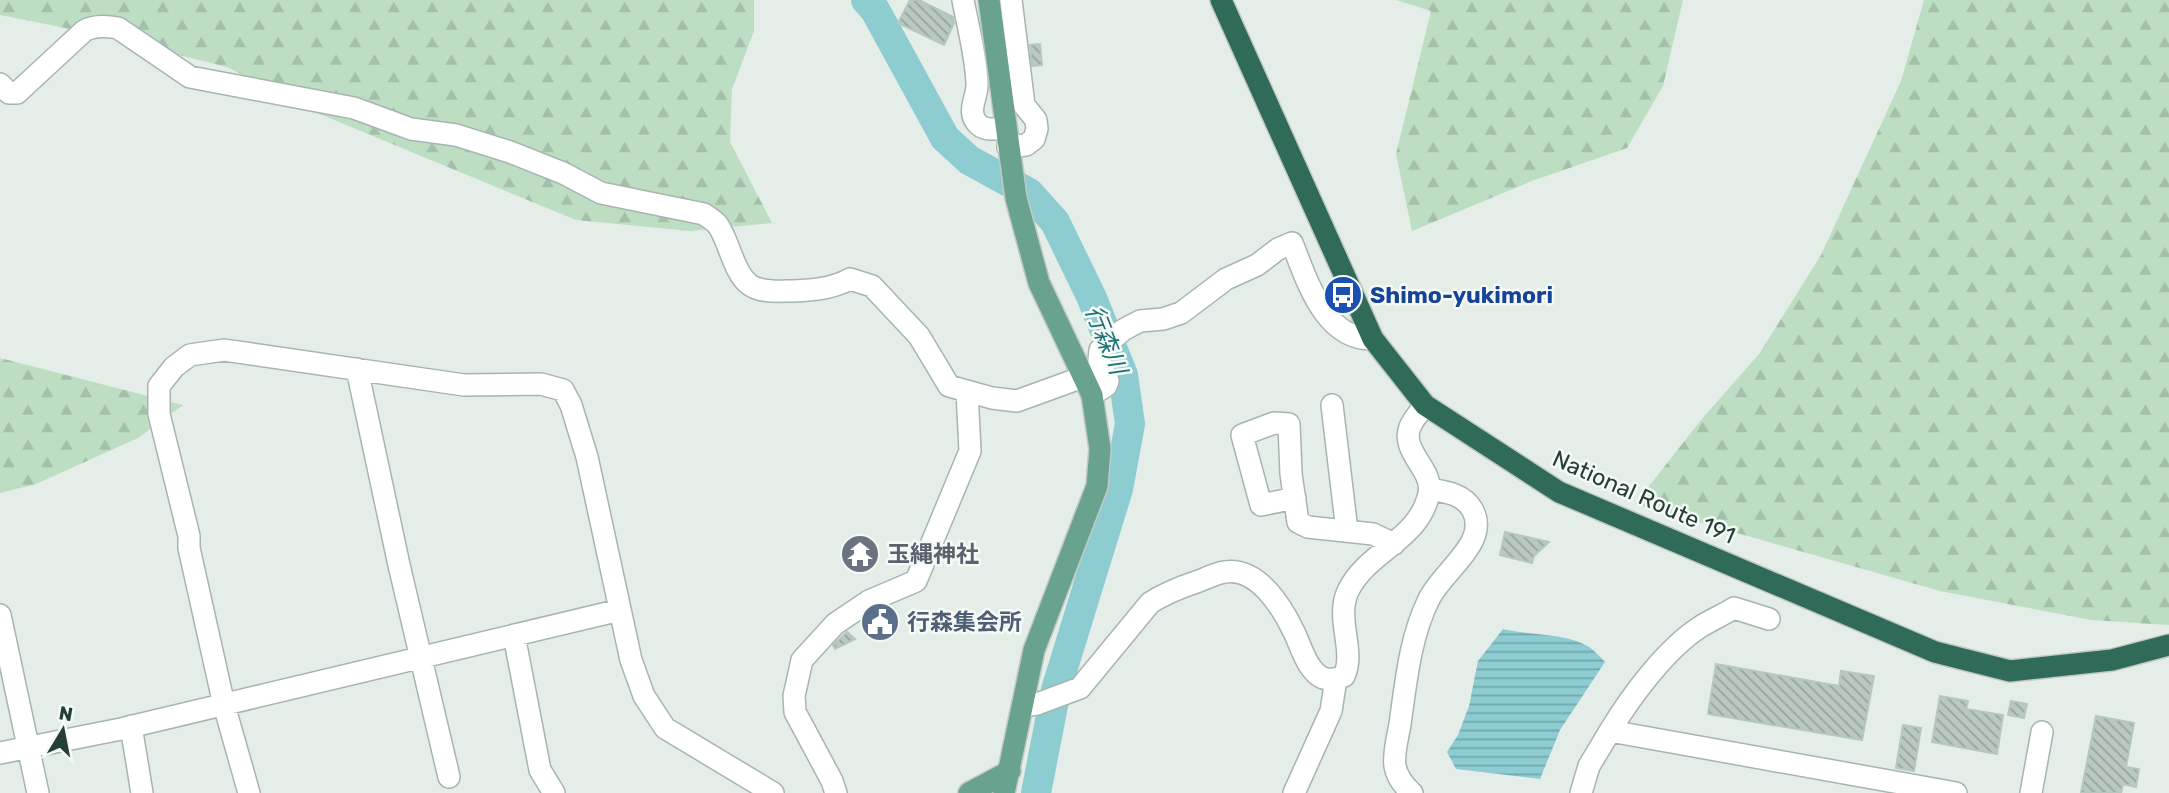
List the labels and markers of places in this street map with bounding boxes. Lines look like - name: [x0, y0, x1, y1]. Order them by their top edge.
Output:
- bus stop icon: Shimo-yukimori: [1322, 274, 1364, 316]
- place label: Shimo-yukimori: [1370, 281, 1553, 309]
- temple icon: 玉縄神社: [839, 533, 881, 575]
- place label: 玉縄神社: [887, 540, 979, 568]
- public building icon: 行森集会所: [859, 601, 901, 643]
- place label: 行森集会所: [907, 608, 1022, 636]

